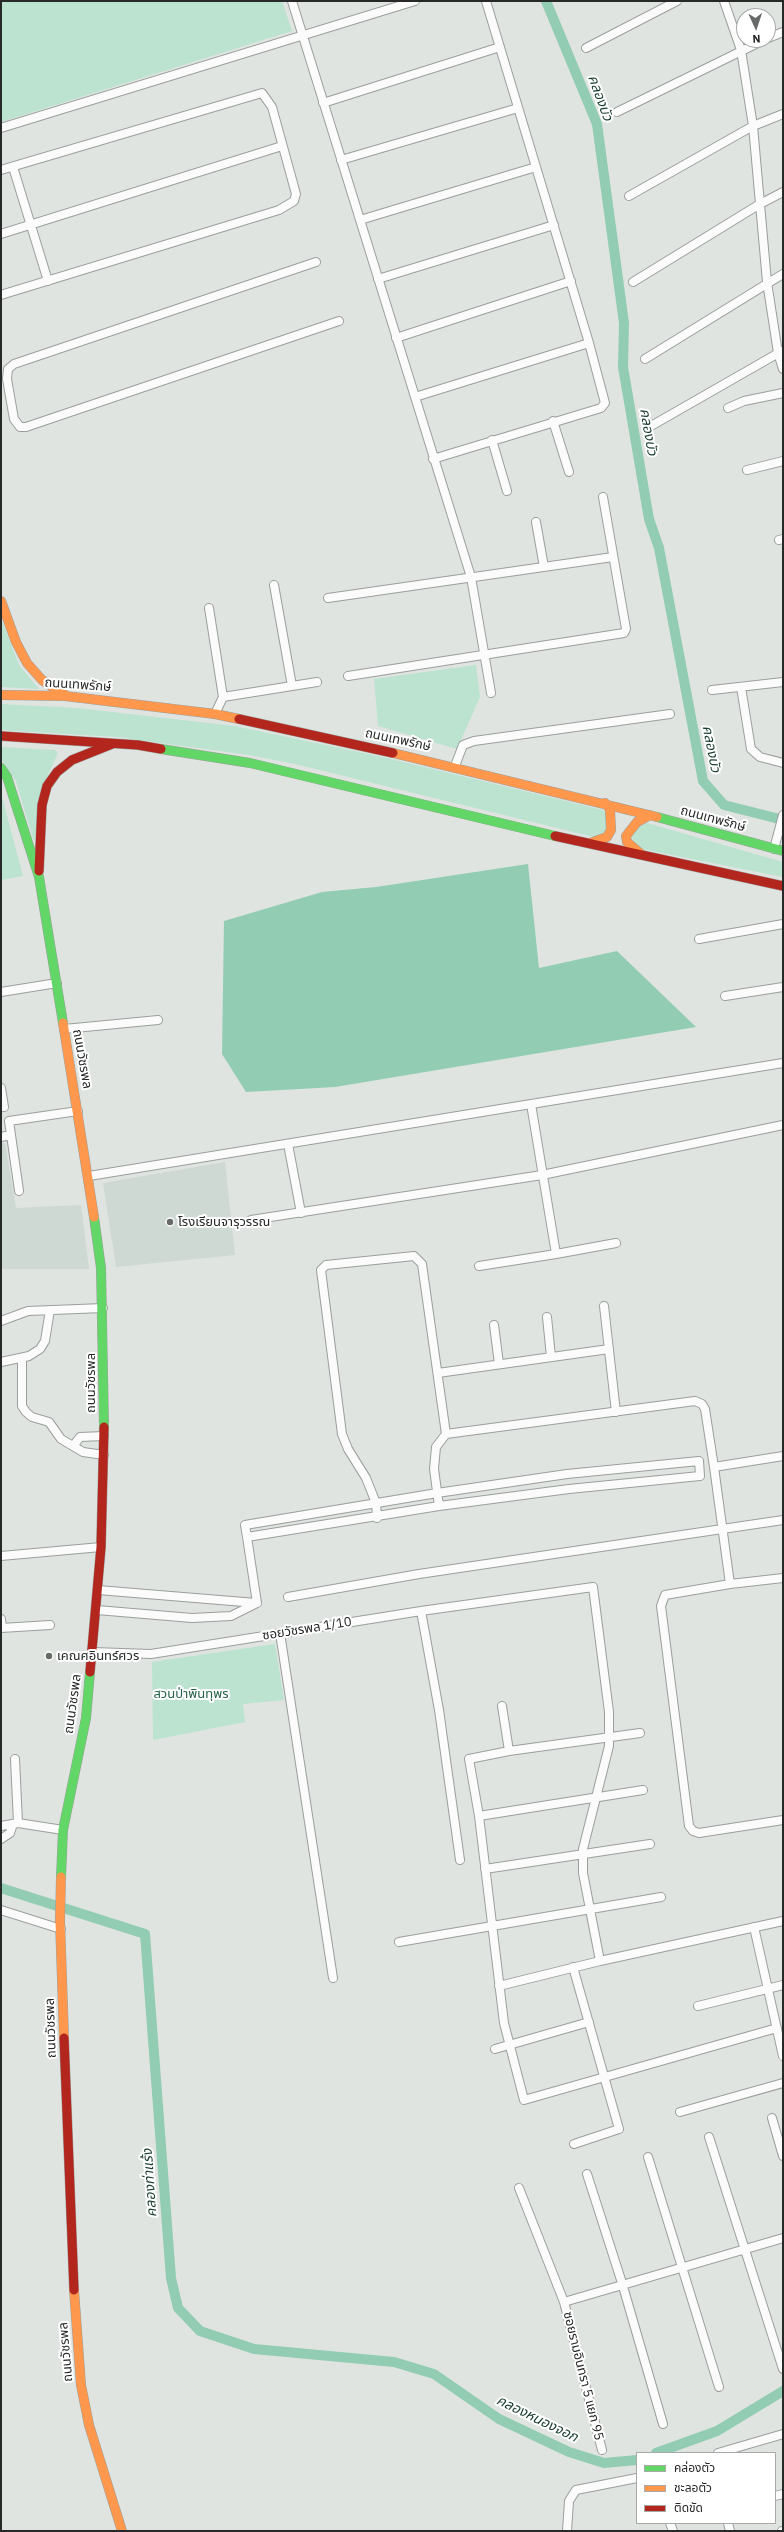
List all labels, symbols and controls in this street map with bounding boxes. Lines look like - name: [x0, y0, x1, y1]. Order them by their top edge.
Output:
- north arrow: [736, 8, 776, 48]
- text: N: [752, 32, 761, 46]
- water label: คลองบัว: [584, 73, 616, 123]
- water label: คลองบัว: [636, 407, 660, 457]
- street label: ถนนเทพรักษ์: [44, 675, 112, 695]
- water label: คลองบัว: [698, 724, 724, 774]
- street label: ถนนเทพรักษ์: [364, 725, 432, 755]
- street label: ถนนเทพรักษ์: [679, 803, 747, 835]
- street label: ถนนวัชรพล: [69, 1028, 95, 1090]
- place label: โรงเรียนจารุวรรณ: [178, 1214, 270, 1230]
- marker: โรงเรียนจารุวรรณ: [165, 1217, 175, 1227]
- street label: ถนนวัชรพล: [83, 1353, 99, 1413]
- street label: ซอยวัชรพล 1/10: [261, 1614, 353, 1644]
- place label: เคณศอินทร์ศวร: [57, 1648, 139, 1664]
- marker: เคณศอินทร์ศวร: [44, 1651, 54, 1661]
- street label: ถนนวัชรพล: [61, 1673, 85, 1735]
- park label: สวนป่าพินทุพร: [153, 1686, 229, 1702]
- street label: ถนนวัชรพล: [42, 1998, 60, 2058]
- water label: คลองท่าแร้ง: [139, 2148, 161, 2218]
- street label: ซอยรามอินทรา 5 แยก 95: [559, 2310, 607, 2442]
- street label: ถนนวัชรพล: [56, 2321, 76, 2383]
- water label: คลองหนองจอก: [494, 2392, 580, 2446]
- legend: [636, 2452, 776, 2524]
- text: คล่องตัว: [674, 2460, 715, 2475]
- text: ชะลอตัว: [674, 2480, 712, 2495]
- text: ติดขัด: [674, 2500, 703, 2515]

